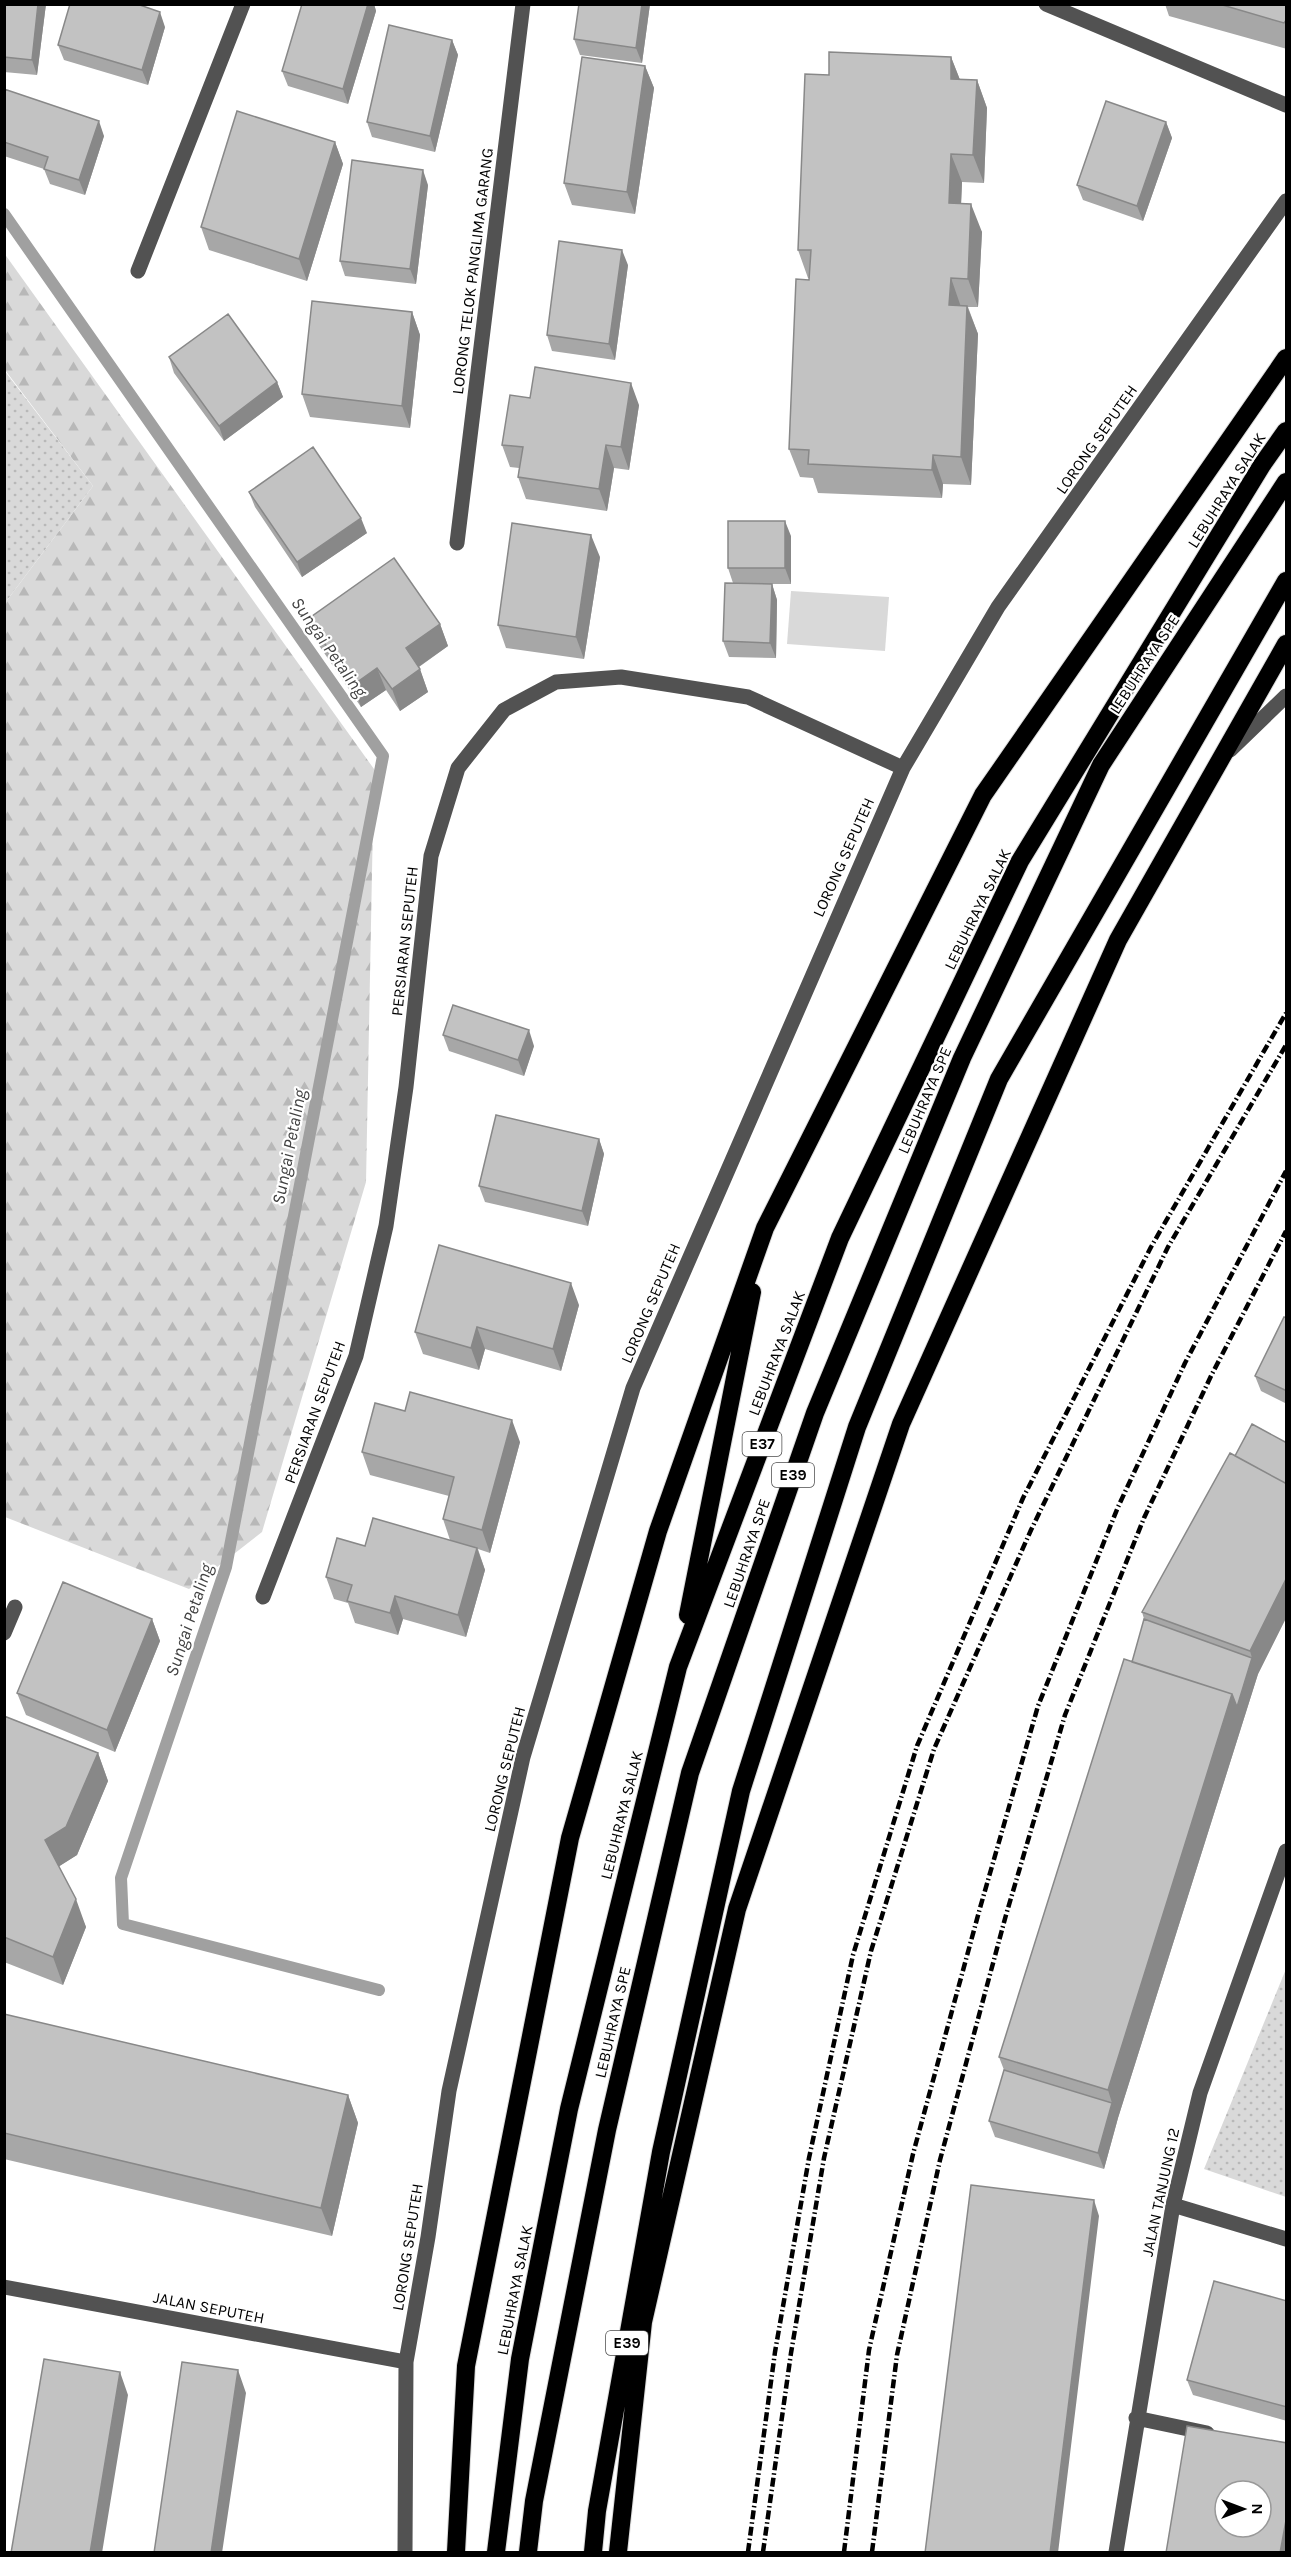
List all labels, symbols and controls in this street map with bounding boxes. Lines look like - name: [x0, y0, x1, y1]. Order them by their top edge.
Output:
- street label: LORONG TELOK PANGLIMA GARANG: [448, 147, 497, 395]
- street label: LORONG SEPUTEH: [1052, 381, 1141, 497]
- street label: LEBUHRAYA SALAK: [1183, 429, 1270, 551]
- water label: Sungai Petaling: [286, 593, 372, 702]
- street label: LEBUHRAYA SPE: [1105, 611, 1184, 717]
- street label: LORONG SEPUTEH: [809, 795, 878, 920]
- street label: LEBUHRAYA SALAK: [940, 845, 1015, 973]
- street label: PERSIARAN SEPUTEH: [387, 865, 422, 1017]
- street label: LEBUHRAYA SPE: [893, 1044, 956, 1157]
- water label: Sungai Petaling: [267, 1087, 311, 1207]
- street label: LORONG SEPUTEH: [617, 1240, 684, 1366]
- street label: LEBUHRAYA SALAK: [744, 1288, 809, 1418]
- street label: PERSIARAN SEPUTEH: [280, 1338, 349, 1486]
- road number: E37: [742, 1432, 782, 1456]
- road number: E39: [772, 1463, 814, 1487]
- street label: LEBUHRAYA SPE: [719, 1496, 774, 1610]
- water label: Sungai Petaling: [160, 1560, 218, 1679]
- street label: LORONG SEPUTEH: [480, 1704, 529, 1834]
- street label: LEBUHRAYA SALAK: [596, 1748, 647, 1881]
- street label: LEBUHRAYA SPE: [590, 1964, 635, 2080]
- street label: JALAN TANJUNG 12: [1138, 2126, 1183, 2258]
- street label: LORONG SEPUTEH: [388, 2182, 427, 2312]
- street label: LEBUHRAYA SALAK: [493, 2223, 536, 2357]
- street label: JALAN SEPUTEH: [152, 2287, 266, 2328]
- road number: E39: [606, 2331, 648, 2355]
- north arrow: [1213, 2479, 1273, 2539]
- text: N: [1248, 2503, 1267, 2515]

